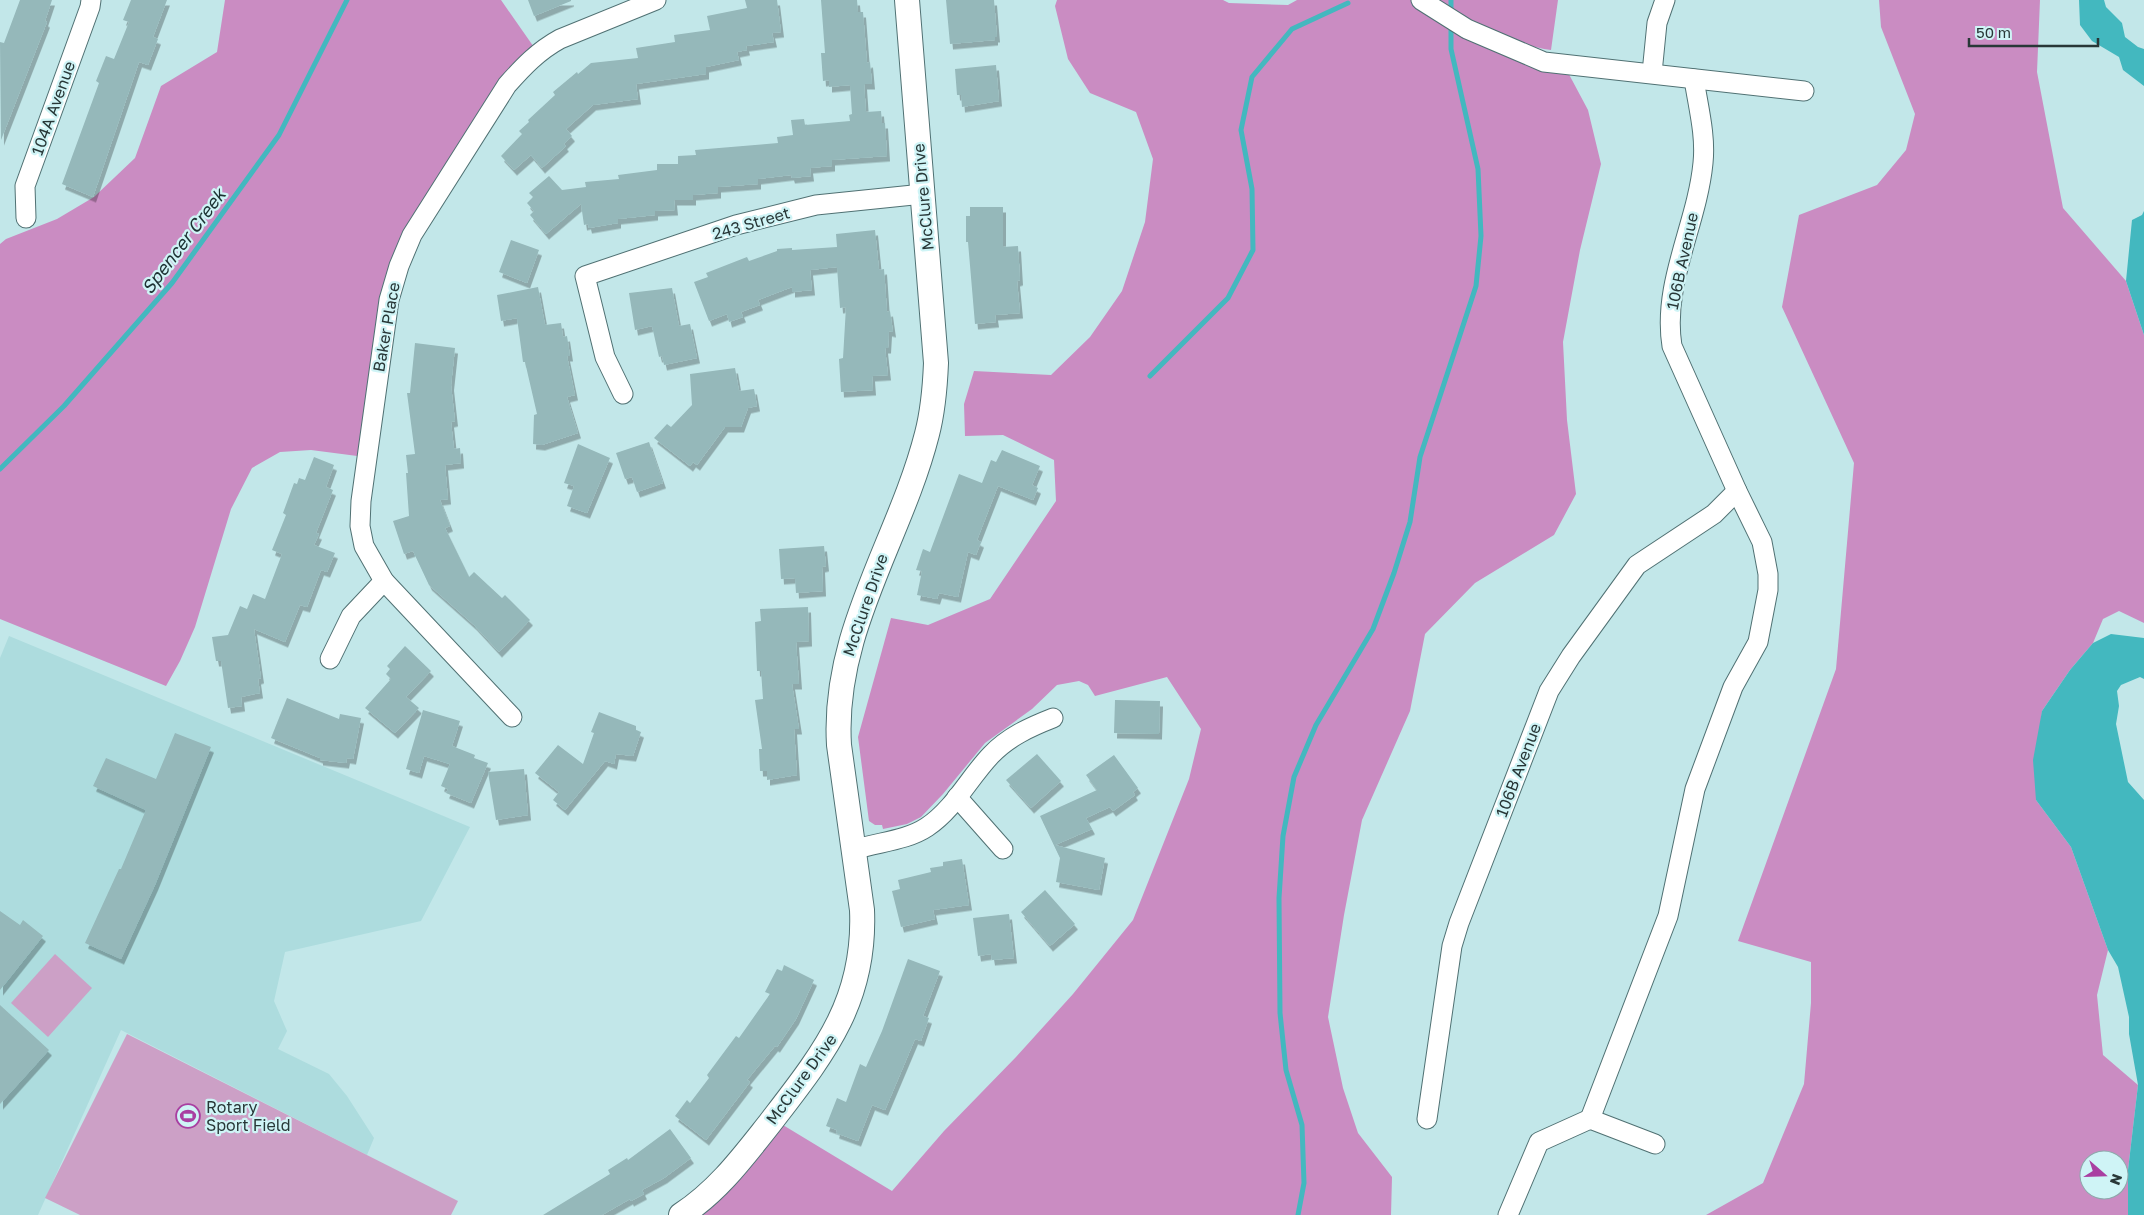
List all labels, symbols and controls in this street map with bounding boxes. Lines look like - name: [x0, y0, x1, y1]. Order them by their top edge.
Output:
- scale bar: [1969, 15, 2098, 47]
- text: 50 m: [1976, 23, 2011, 41]
- street label: 104A Avenue: [27, 58, 79, 158]
- street label: McClure Drive: [908, 143, 938, 251]
- water label: Spencer Creek: [136, 183, 231, 298]
- street label: 243 Street: [710, 202, 792, 244]
- street label: 106B Avenue: [1662, 211, 1702, 311]
- street label: Baker Place: [368, 281, 404, 373]
- street label: McClure Drive: [838, 551, 892, 659]
- street label: 106B Avenue: [1491, 720, 1545, 820]
- street label: McClure Drive: [761, 1030, 841, 1128]
- place label: Rotary Sport Field: [206, 1097, 291, 1135]
- sports icon: Rotary Sport Field: [175, 1103, 201, 1129]
- north arrow: [2079, 1150, 2129, 1200]
- text: N: [2107, 1172, 2126, 1188]

